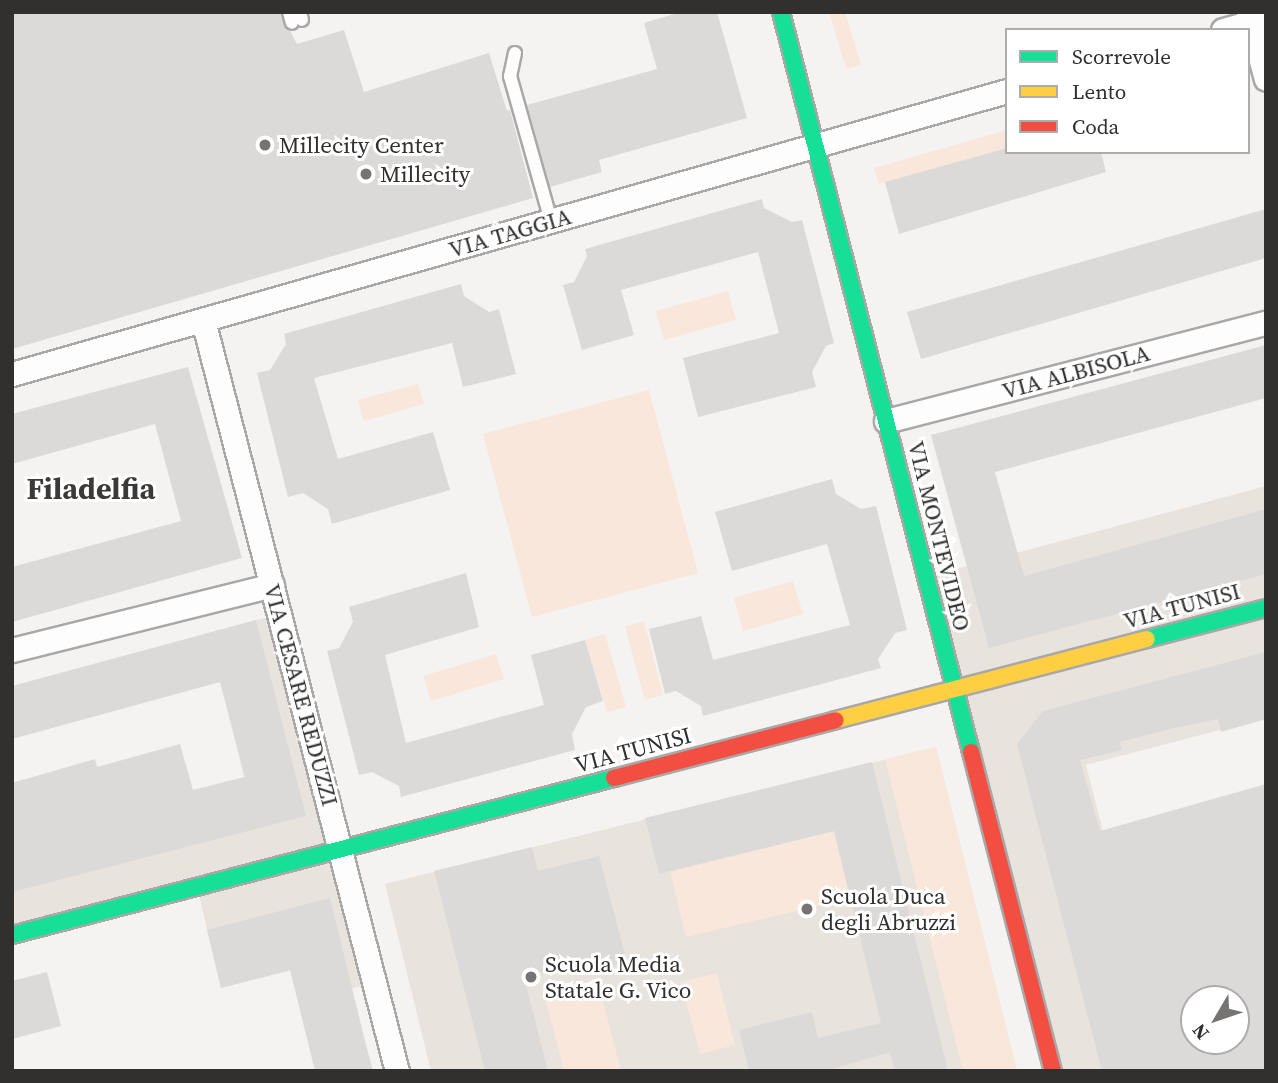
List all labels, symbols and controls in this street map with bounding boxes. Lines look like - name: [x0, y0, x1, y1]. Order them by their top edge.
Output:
- legend: [1005, 28, 1250, 154]
- text: Scorrevole: [1072, 42, 1171, 71]
- text: Lento: [1072, 77, 1126, 106]
- text: Coda: [1072, 112, 1119, 141]
- place label: Millecity Center: [279, 131, 444, 159]
- marker: Millecity Center: [257, 137, 273, 153]
- place label: Millecity: [380, 160, 470, 188]
- marker: Millecity: [358, 166, 374, 182]
- street label: VIA TAGGIA: [445, 202, 575, 264]
- street label: VIA ALBISOLA: [999, 339, 1153, 405]
- street label: VIA MONTEVIDEO: [902, 438, 976, 634]
- district label: Filadelfia: [27, 471, 155, 507]
- street label: VIA TUNISI: [1120, 577, 1244, 635]
- street label: VIA CESARE REDUZZI: [258, 581, 344, 809]
- street label: VIA TUNISI: [571, 721, 695, 779]
- place label: Scuola Duca degli Abruzzi: [821, 882, 956, 936]
- marker: Scuola Duca degli Abruzzi: [799, 901, 815, 917]
- place label: Scuola Media Statale G. Vico: [545, 950, 692, 1004]
- marker: Scuola Media Statale G. Vico: [523, 969, 539, 985]
- north arrow: [1180, 985, 1250, 1055]
- text: N: [1186, 1018, 1215, 1046]

